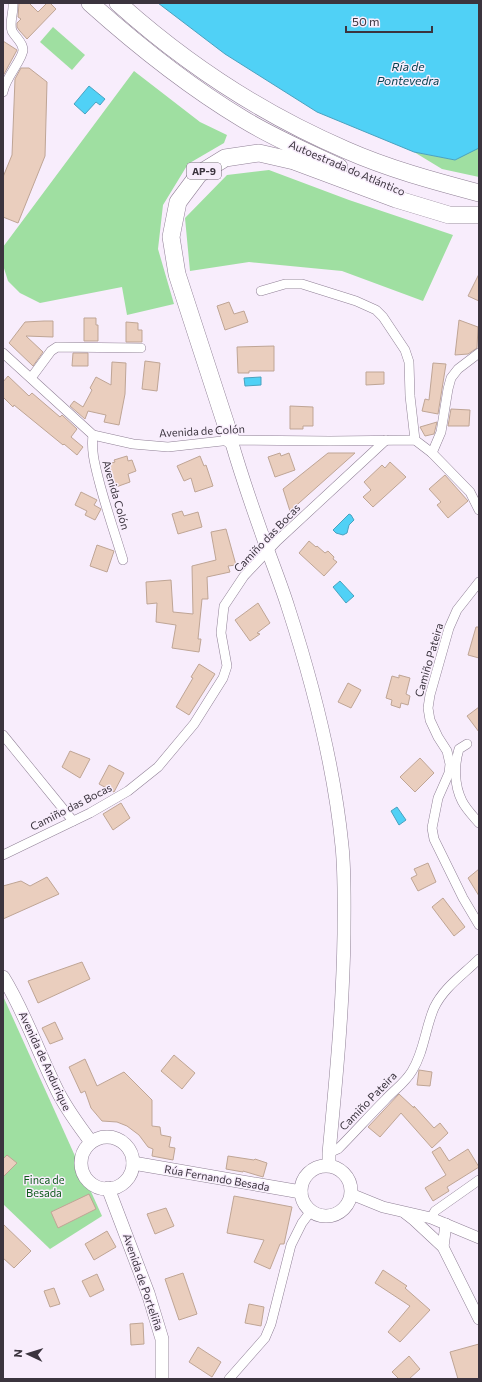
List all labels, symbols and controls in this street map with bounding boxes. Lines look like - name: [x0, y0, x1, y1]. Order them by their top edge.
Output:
- scale bar: [346, 8, 432, 34]
- text: 50 m: [352, 14, 380, 28]
- water label: Ría de Pontevedra: [377, 59, 439, 87]
- street label: Autoestrada do Atlántico: [287, 137, 408, 198]
- road number: AP-9: [187, 163, 221, 179]
- street label: Avenida de Colón: [159, 422, 245, 439]
- street label: Avenida Colón: [100, 459, 133, 531]
- street label: Camiño das Bocas: [231, 501, 303, 574]
- street label: Camiño Pateira: [412, 621, 445, 698]
- street label: Camiño das Bocas: [28, 780, 114, 833]
- street label: Avenida de Andurique: [17, 1009, 74, 1113]
- street label: Camiño Pateira: [336, 1069, 399, 1133]
- street label: Rúa Fernando Besada: [163, 1162, 271, 1193]
- park label: Finca de Besada: [24, 1173, 65, 1199]
- street label: Avenida de Porteliña: [121, 1232, 166, 1332]
- north arrow: [8, 1334, 48, 1374]
- text: N: [11, 1349, 24, 1358]

